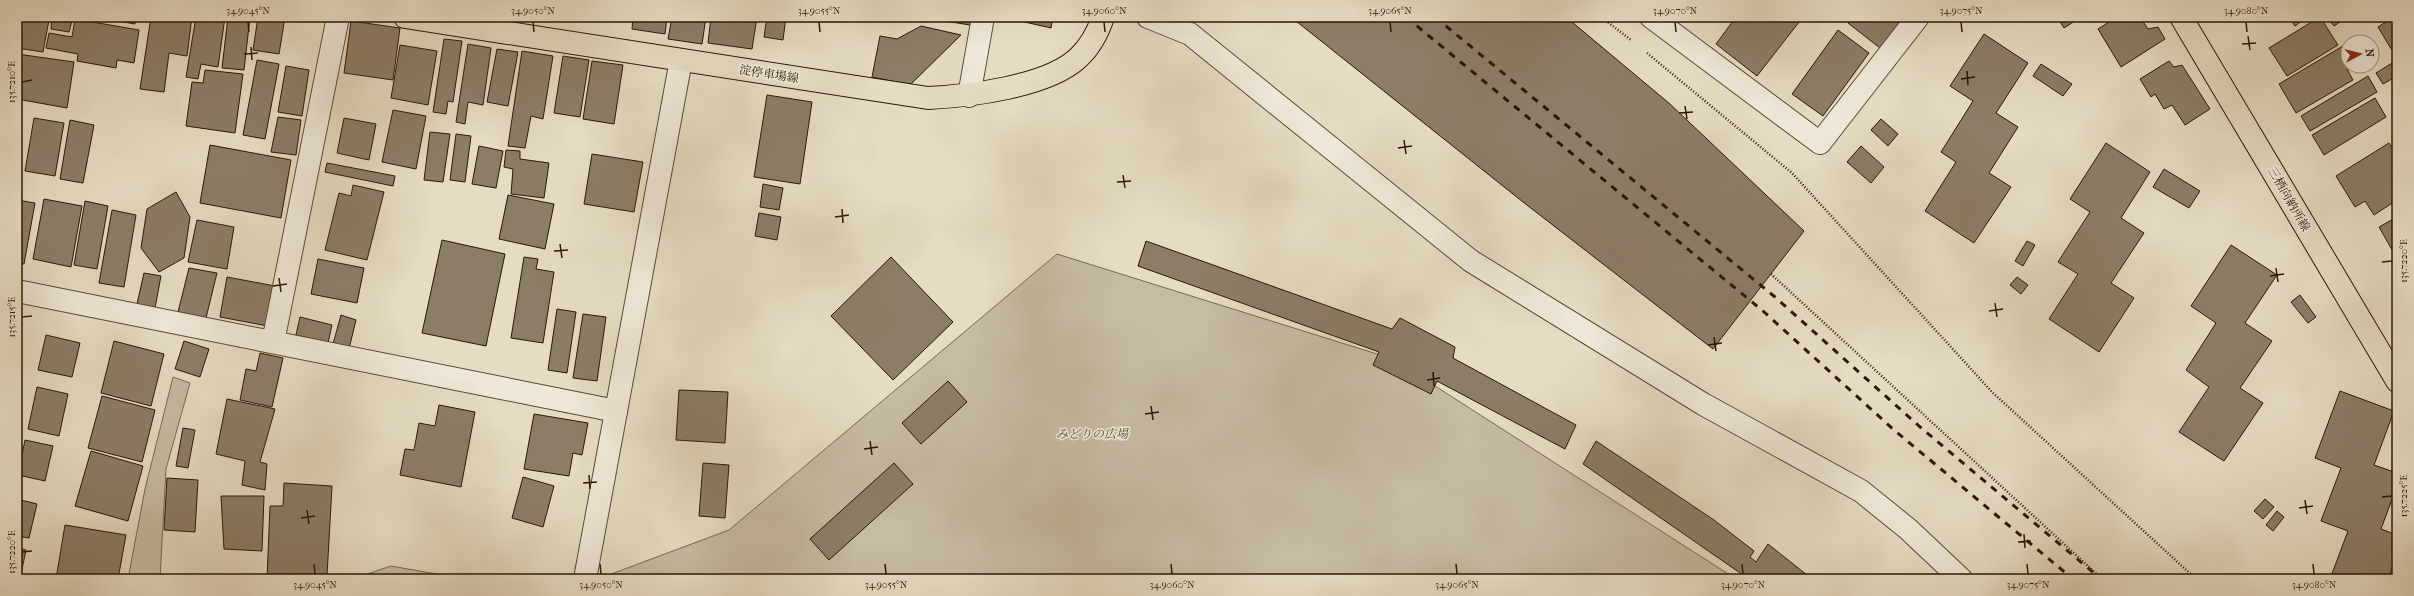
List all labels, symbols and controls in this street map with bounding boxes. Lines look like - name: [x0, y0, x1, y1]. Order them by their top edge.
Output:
- text: 34.9045°N: [226, 5, 270, 17]
- text: 34.9050°N: [511, 5, 555, 17]
- text: 34.9055°N: [798, 5, 841, 17]
- text: 34.9060°N: [1082, 5, 1127, 17]
- text: 34.9065°N: [1368, 5, 1412, 17]
- text: 34.9070°N: [1653, 5, 1698, 17]
- text: 34.9075°N: [1939, 5, 1983, 17]
- text: 34.9080°N: [2224, 5, 2269, 17]
- north arrow: [2340, 34, 2380, 74]
- text: N: [2362, 48, 2376, 58]
- text: 135.7210°E: [6, 61, 18, 103]
- street label: 淀停車場線: [738, 62, 800, 86]
- street label: 三栖向納所線: [2265, 164, 2313, 234]
- text: 135.7220°E: [2398, 239, 2410, 283]
- text: 135.7215°E: [6, 297, 18, 337]
- park label: みどりの広場: [1056, 427, 1129, 441]
- text: 135.7225°E: [2398, 475, 2410, 517]
- text: 135.7220°E: [6, 530, 18, 574]
- text: 34.9045°N: [293, 579, 337, 591]
- text: 34.9050°N: [579, 579, 623, 591]
- text: 34.9055°N: [865, 579, 908, 591]
- text: 34.9060°N: [1150, 579, 1195, 591]
- text: 34.9065°N: [1435, 579, 1479, 591]
- text: 34.9070°N: [1721, 579, 1766, 591]
- text: 34.9075°N: [2006, 579, 2050, 591]
- text: 34.9080°N: [2292, 579, 2337, 591]

